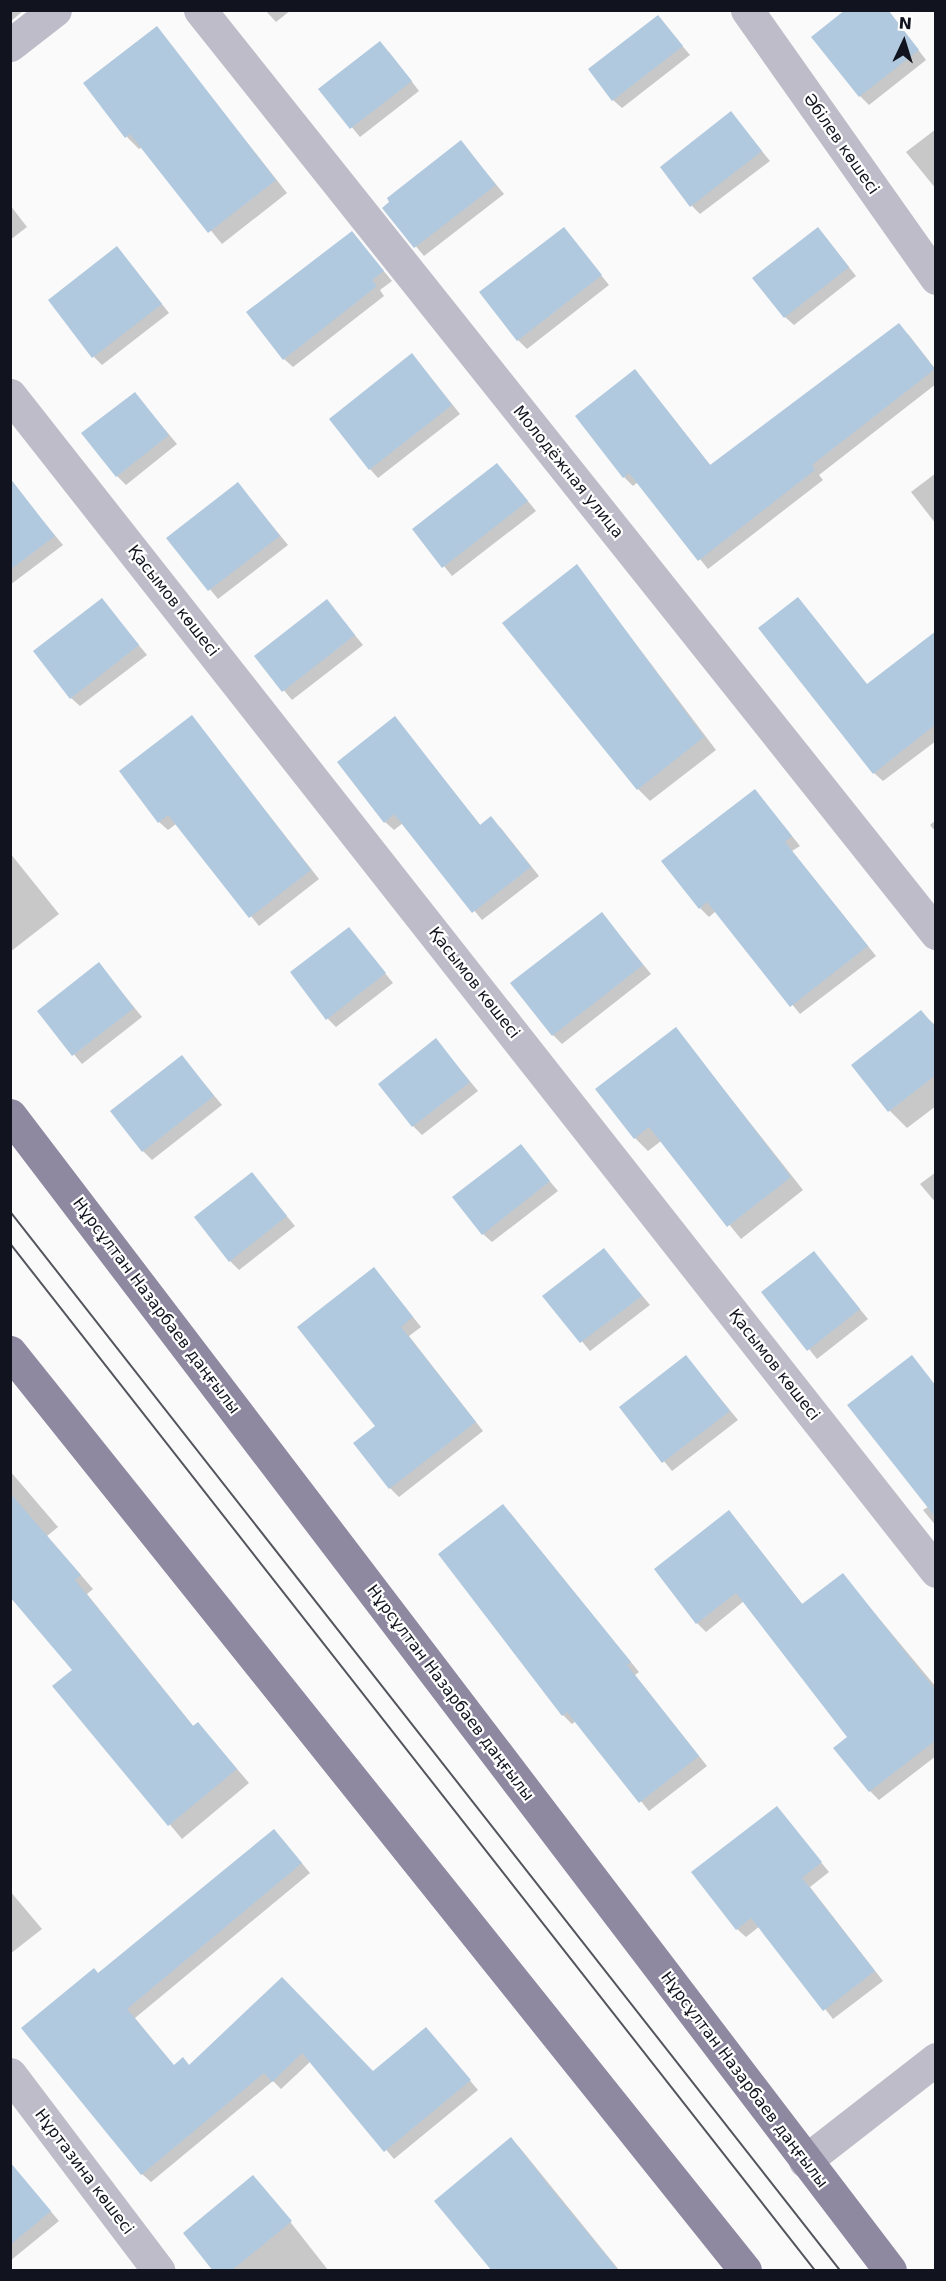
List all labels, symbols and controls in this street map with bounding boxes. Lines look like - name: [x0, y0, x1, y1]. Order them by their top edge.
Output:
- north arrow: [874, 12, 934, 72]
- text: N: [898, 14, 913, 33]
- street label: Әбілев көшесі: [799, 90, 883, 198]
- street label: Молодёжная улица: [509, 402, 627, 542]
- street label: Қасымов көшесі: [124, 541, 222, 661]
- street label: Қасымов көшесі: [425, 923, 523, 1043]
- street label: Нұрсұлтан Назарбаев даңғылы: [68, 1194, 244, 1418]
- street label: Қасымов көшесі: [725, 1305, 823, 1425]
- street label: Нұрсұлтан Назарбаев даңғылы: [362, 1581, 538, 1805]
- street label: Нұрсұлтан Назарбаев даңғылы: [656, 1968, 832, 2192]
- street label: Нұртазина көшесі: [31, 2105, 137, 2239]

